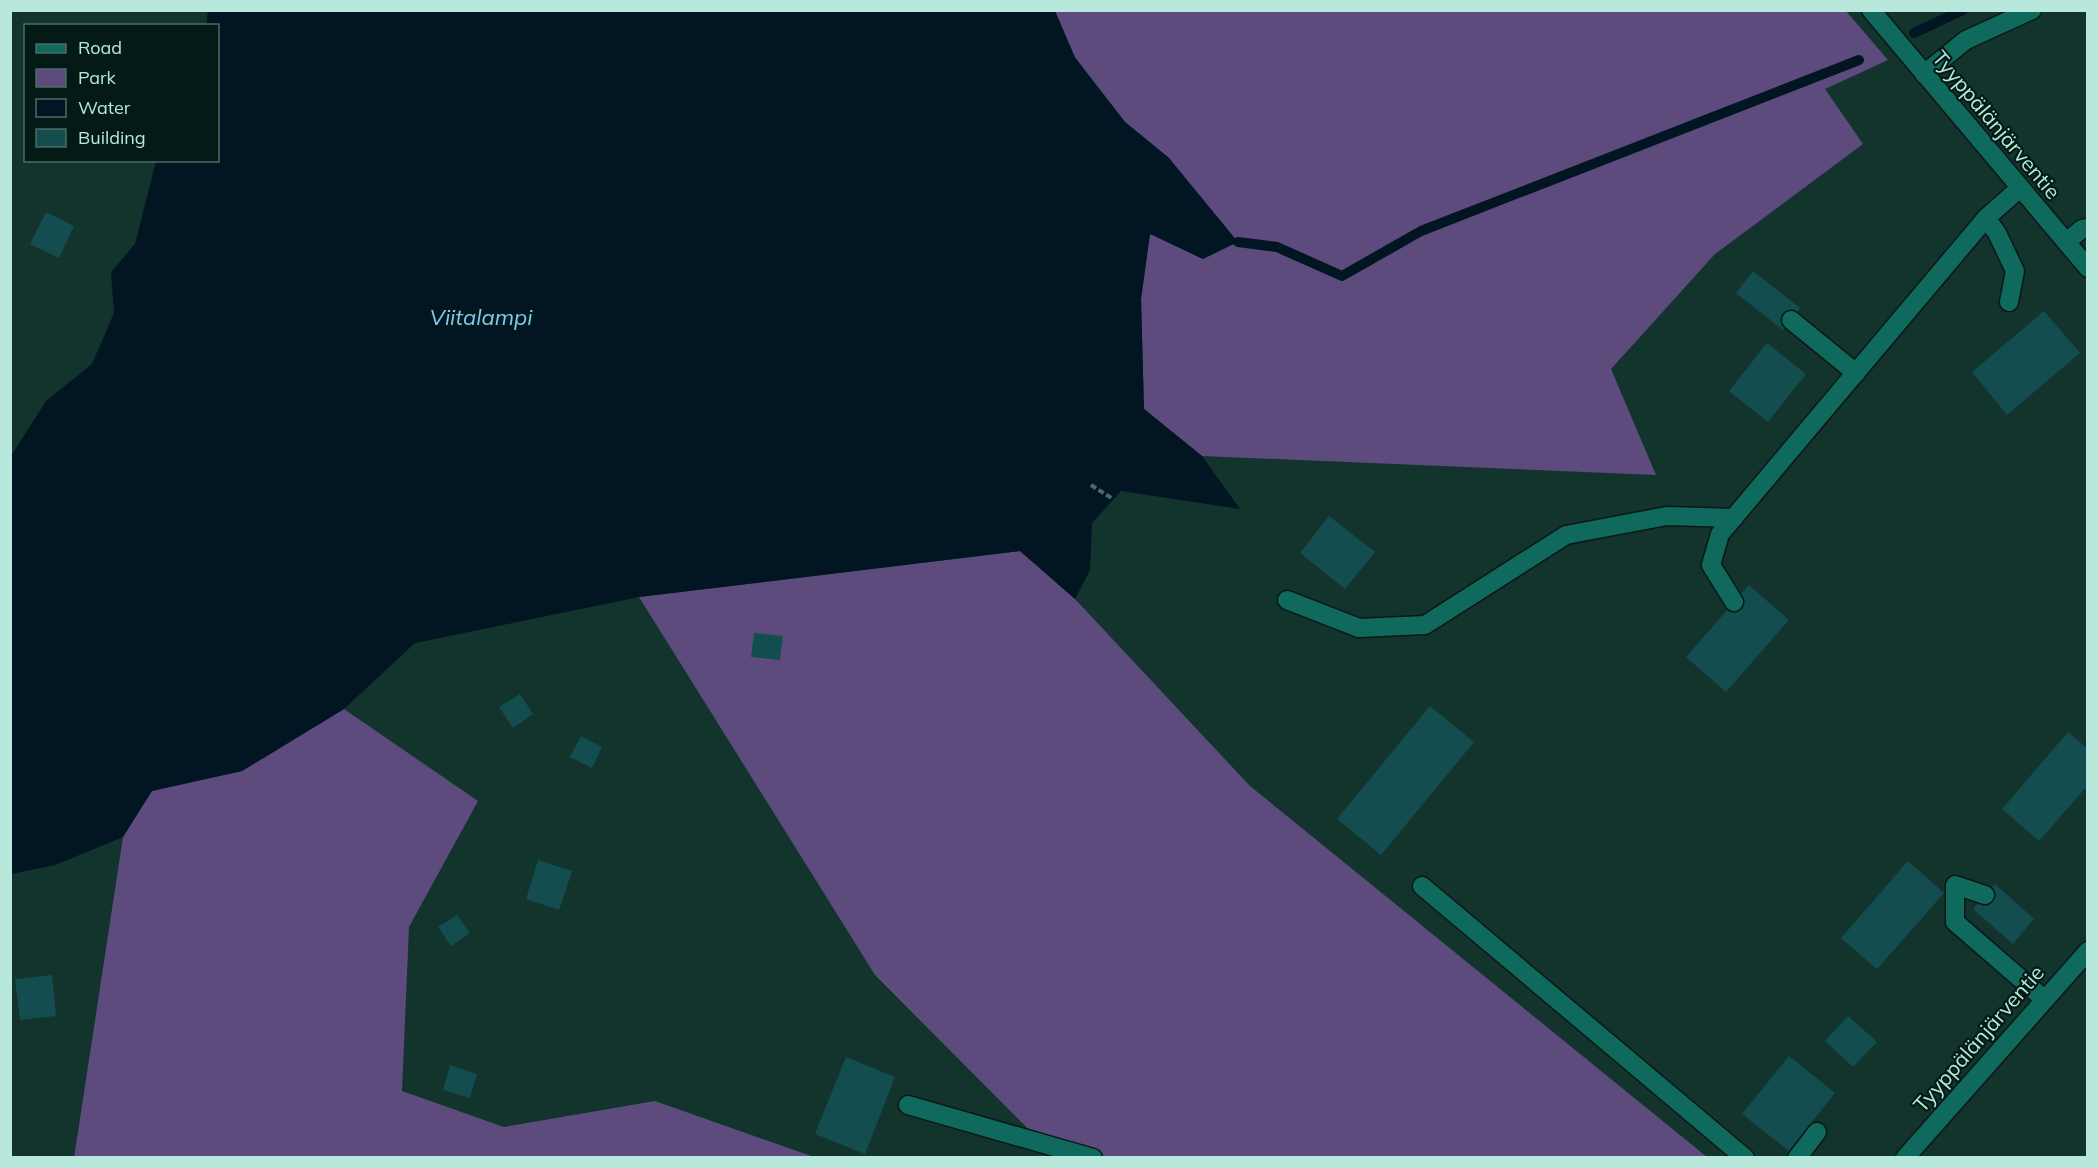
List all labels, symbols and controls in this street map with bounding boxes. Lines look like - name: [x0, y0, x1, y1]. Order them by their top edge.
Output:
- legend: [24, 24, 219, 162]
- text: Road: [78, 36, 122, 59]
- street label: Tyyppälänjärventie: [1927, 45, 2066, 204]
- text: Park: [78, 66, 117, 89]
- text: Water: [78, 96, 131, 119]
- text: Building: [78, 126, 146, 149]
- water label: Viitalampi: [430, 303, 533, 331]
- street label: Tyyppälänjärventie: [1907, 960, 2049, 1117]

